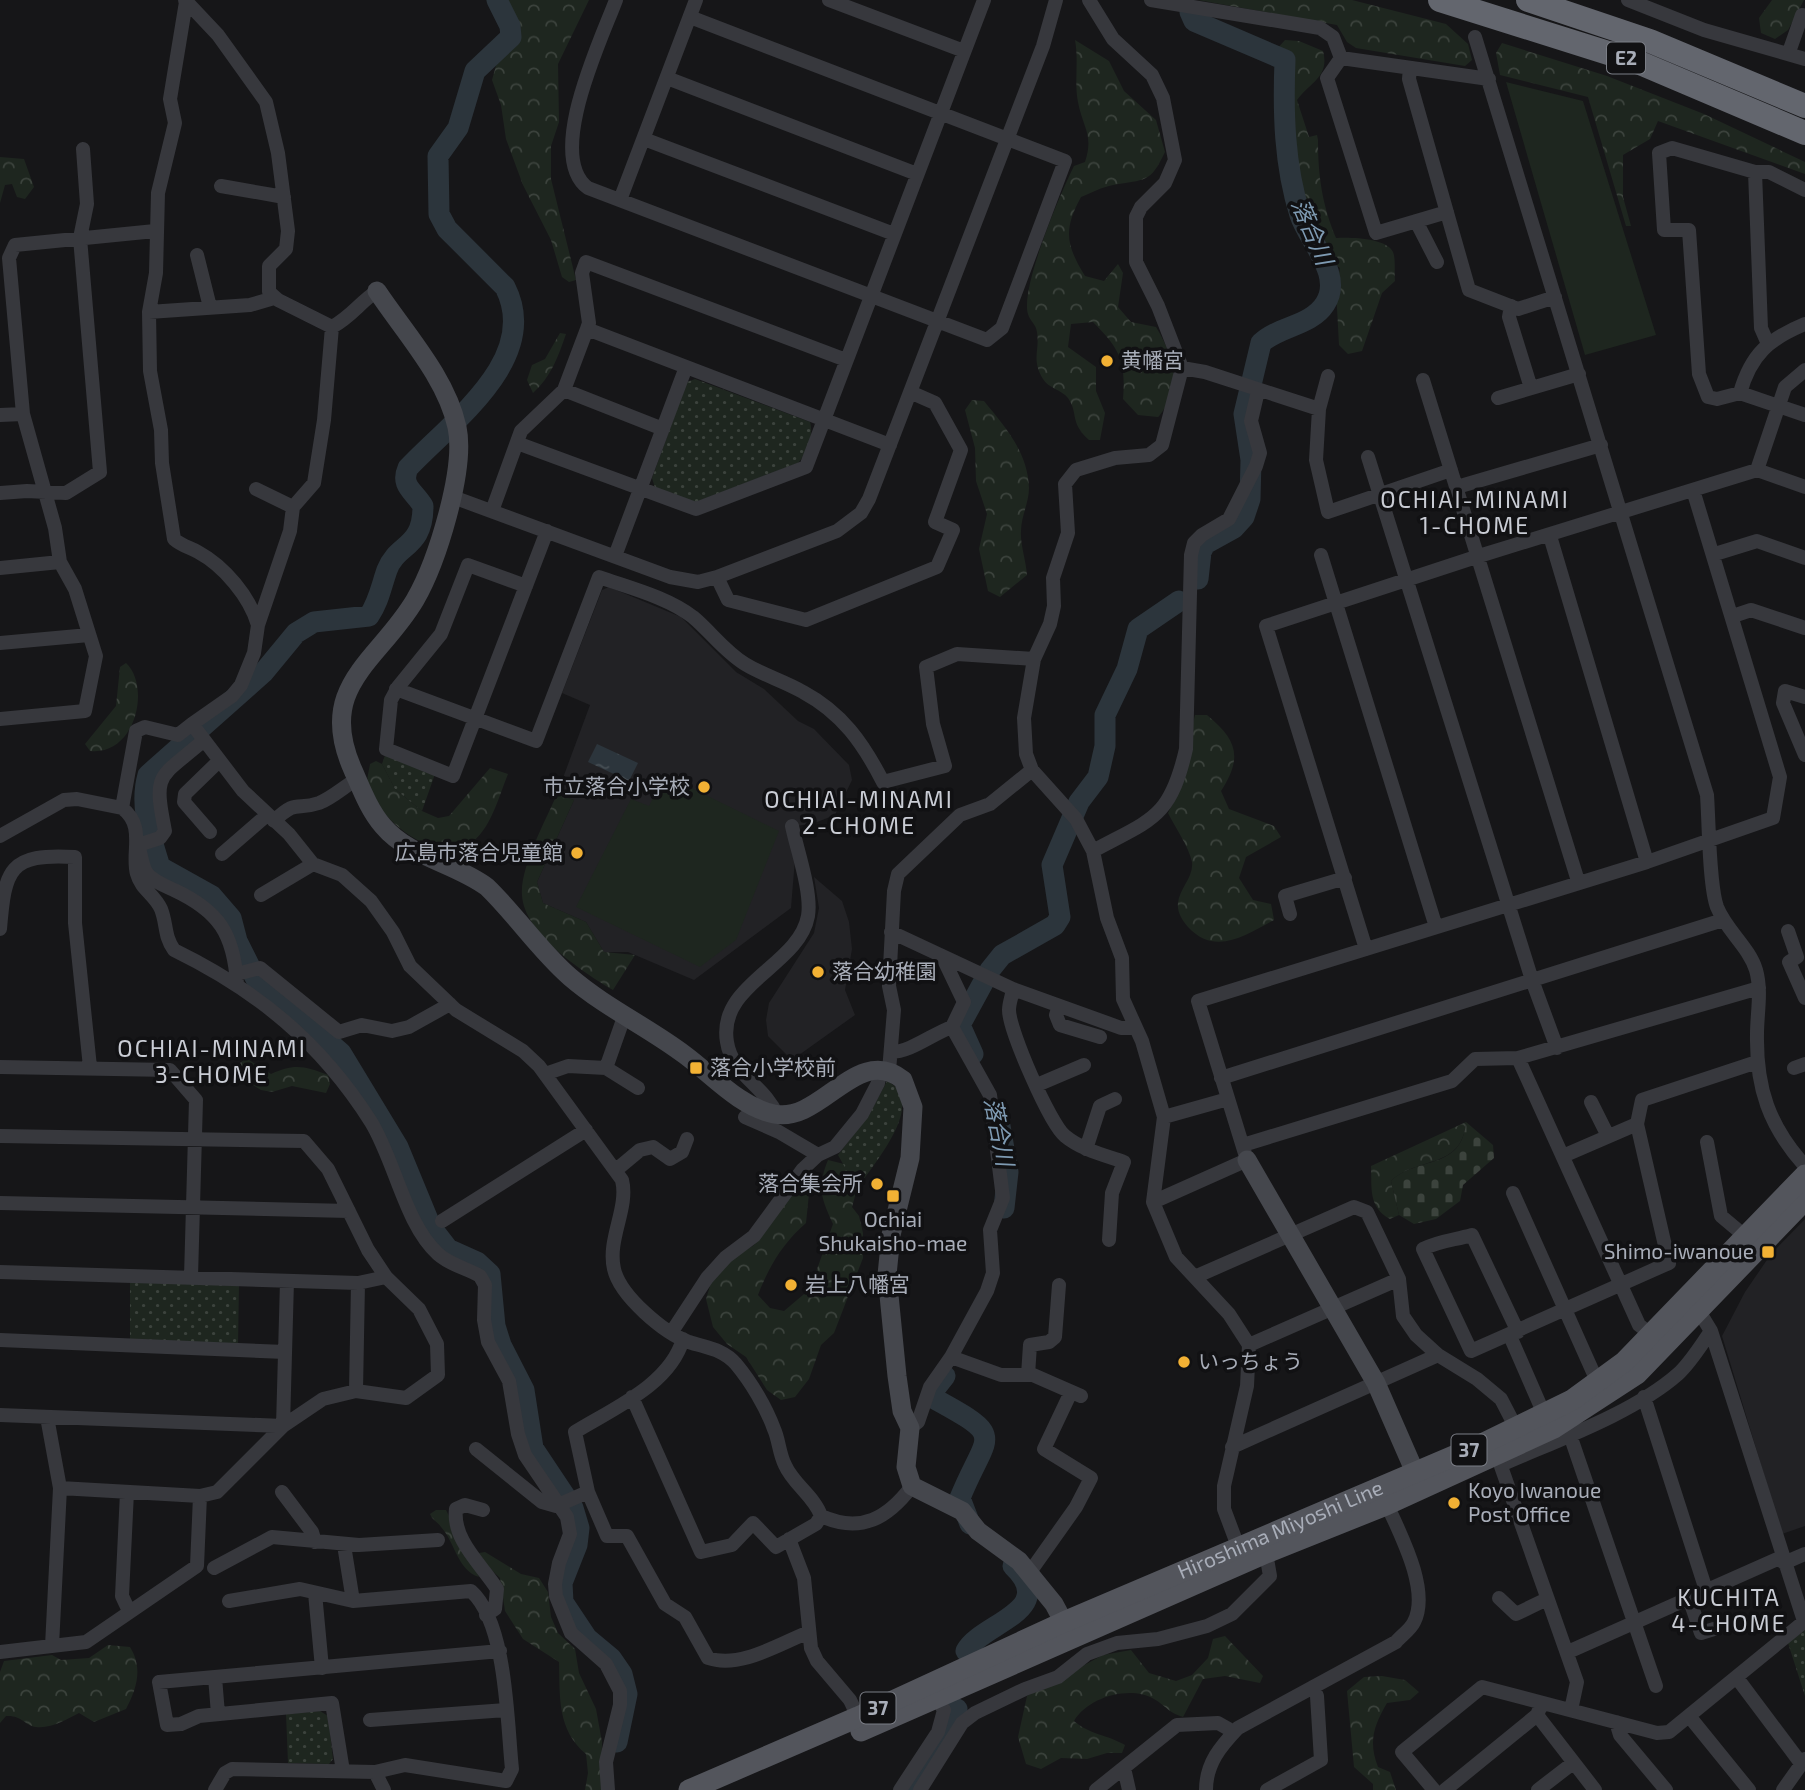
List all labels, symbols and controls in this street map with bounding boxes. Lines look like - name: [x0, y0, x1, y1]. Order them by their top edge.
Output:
- road number: E2: [1607, 43, 1645, 74]
- water label: 落合川: [1287, 194, 1340, 272]
- place label: 黄幡宮: [1121, 347, 1184, 372]
- marker: 黄幡宮: [1099, 353, 1115, 369]
- district label: OCHIAI-MINAMI 1-CHOME: [1380, 485, 1570, 539]
- place label: 市立落合小学校: [543, 773, 690, 798]
- marker: 市立落合小学校: [696, 779, 712, 795]
- district label: OCHIAI-MINAMI 2-CHOME: [764, 785, 954, 839]
- place label: 広島市落合児童館: [395, 839, 563, 864]
- marker: 広島市落合児童館: [569, 845, 585, 861]
- place label: 落合幼稚園: [832, 958, 937, 983]
- marker: 落合幼稚園: [810, 964, 826, 980]
- district label: OCHIAI-MINAMI 3-CHOME: [117, 1034, 307, 1088]
- place label: 落合小学校前: [710, 1054, 836, 1079]
- marker: 落合小学校前: [688, 1060, 704, 1076]
- water label: 落合川: [980, 1095, 1021, 1171]
- place label: 落合集会所: [758, 1170, 863, 1195]
- marker: 落合集会所: [869, 1176, 885, 1192]
- marker: Ochiai Shukaisho-mae: [885, 1188, 901, 1204]
- place label: Ochiai Shukaisho-mae: [819, 1206, 967, 1255]
- place label: Shimo-iwanoue: [1604, 1238, 1754, 1263]
- marker: Shimo-iwanoue: [1760, 1244, 1776, 1260]
- place label: 岩上八幡宮: [805, 1271, 910, 1296]
- marker: 岩上八幡宮: [783, 1277, 799, 1293]
- place label: いっちょう: [1198, 1348, 1303, 1373]
- marker: いっちょう: [1176, 1354, 1192, 1370]
- road number: 37: [1452, 1434, 1486, 1466]
- street label: Hiroshima Miyoshi Line: [1173, 1474, 1386, 1583]
- place label: Koyo Iwanoue Post Office: [1468, 1477, 1601, 1526]
- marker: Koyo Iwanoue Post Office: [1446, 1495, 1462, 1511]
- district label: KUCHITA 4-CHOME: [1671, 1583, 1787, 1637]
- road number: 37: [860, 1692, 896, 1724]

